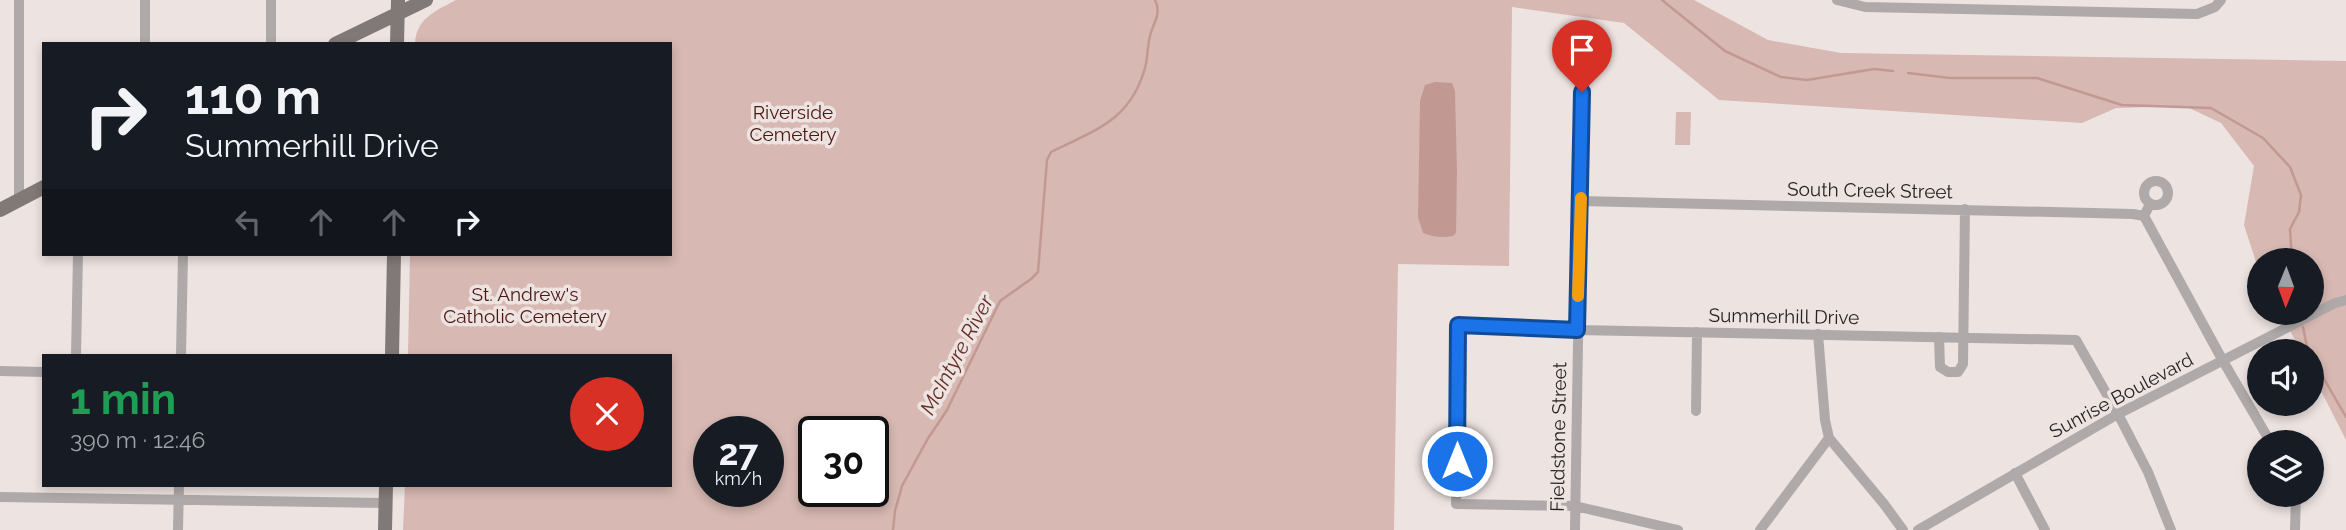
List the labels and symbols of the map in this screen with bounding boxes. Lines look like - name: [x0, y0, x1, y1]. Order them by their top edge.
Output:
- pin: [1552, 20, 1612, 92]
- park label: Riverside Cemetery: [749, 101, 837, 145]
- street label: South Creek Street: [1787, 178, 1954, 202]
- north arrow: [2247, 248, 2324, 326]
- park label: St. Andrew's Catholic Cemetery: [443, 283, 607, 327]
- water label: McIntyre River: [915, 290, 999, 419]
- street label: Summerhill Drive: [1708, 304, 1860, 328]
- street label: Sunrise Boulevard: [2045, 348, 2197, 442]
- street label: Fieldstone Street: [1546, 361, 1570, 512]
- speed limit sign: 30: [798, 416, 889, 507]
- position arrow: [1420, 424, 1494, 498]

